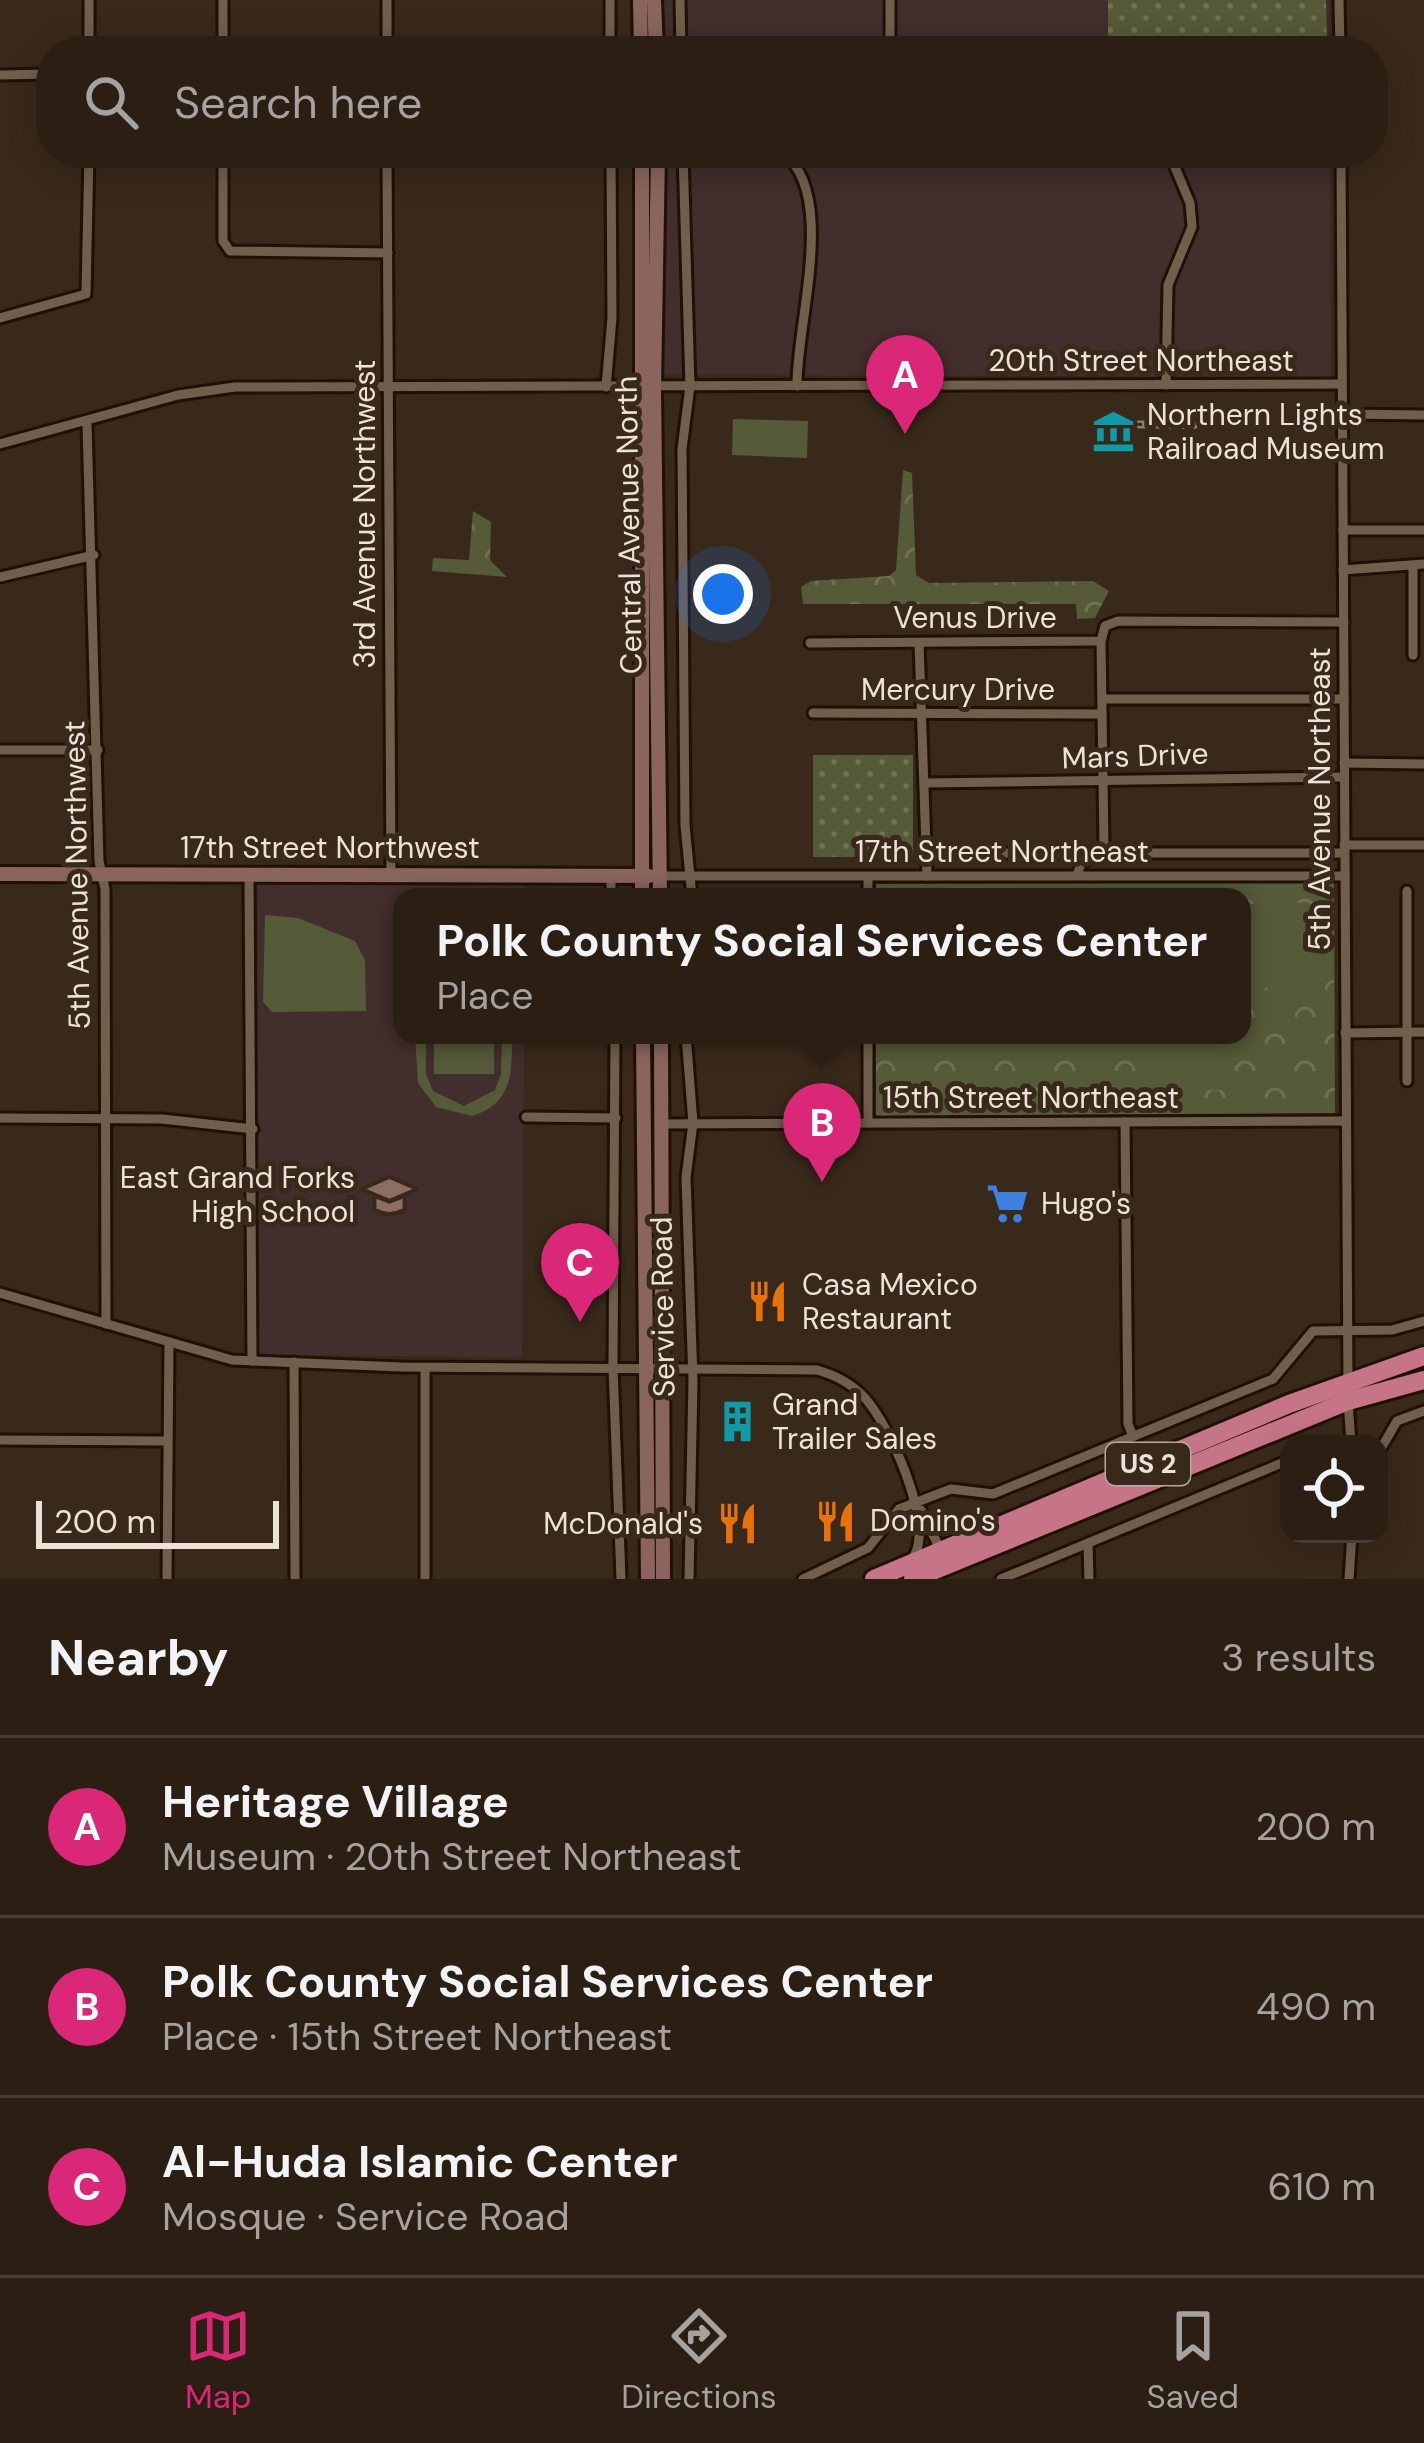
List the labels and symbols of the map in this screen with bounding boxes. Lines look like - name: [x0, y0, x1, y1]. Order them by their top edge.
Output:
- pin: A: [866, 335, 944, 434]
- street label: 20th Street Northeast: [988, 341, 1294, 380]
- street label: 3rd Avenue Northwest: [345, 359, 384, 669]
- street label: Central Avenue North: [606, 376, 651, 674]
- place label: Northern Lights Railroad Museum: [1147, 395, 1384, 468]
- museum icon: Northern Lights Railroad Museum: [1090, 409, 1136, 455]
- your location: [693, 564, 753, 624]
- street label: Venus Drive: [893, 598, 1057, 637]
- street label: 5th Avenue Northeast: [1300, 647, 1339, 951]
- street label: Mercury Drive: [861, 670, 1055, 709]
- street label: 5th Avenue Northwest: [54, 720, 99, 1030]
- street label: Mars Drive: [1061, 733, 1209, 778]
- street label: 17th Street Northwest: [180, 828, 480, 867]
- street label: 17th Street Northeast: [855, 832, 1149, 871]
- street label: 15th Street Northeast: [883, 1078, 1179, 1117]
- pin: B: [783, 1083, 861, 1182]
- place label: East Grand Forks High School: [120, 1158, 355, 1231]
- school or university icon: East Grand Forks High School: [366, 1172, 412, 1218]
- supermarket icon: Hugo's: [984, 1181, 1030, 1227]
- place label: Hugo's: [1041, 1184, 1131, 1223]
- street label: Service Road: [641, 1216, 684, 1398]
- pin: C: [541, 1223, 619, 1322]
- place label: Casa Mexico Restaurant: [802, 1265, 978, 1338]
- restaurant icon: Casa Mexico Restaurant: [745, 1279, 791, 1325]
- place label: Grand Trailer Sales: [772, 1385, 937, 1458]
- building icon: Grand Trailer Sales: [715, 1399, 761, 1445]
- road number: US 2: [1106, 1443, 1190, 1485]
- scale bar: [36, 1495, 279, 1548]
- restaurant icon: Domino's: [813, 1498, 859, 1544]
- restaurant icon: McDonald's: [714, 1501, 760, 1547]
- place label: Domino's: [870, 1501, 996, 1540]
- place label: McDonald's: [543, 1504, 703, 1543]

